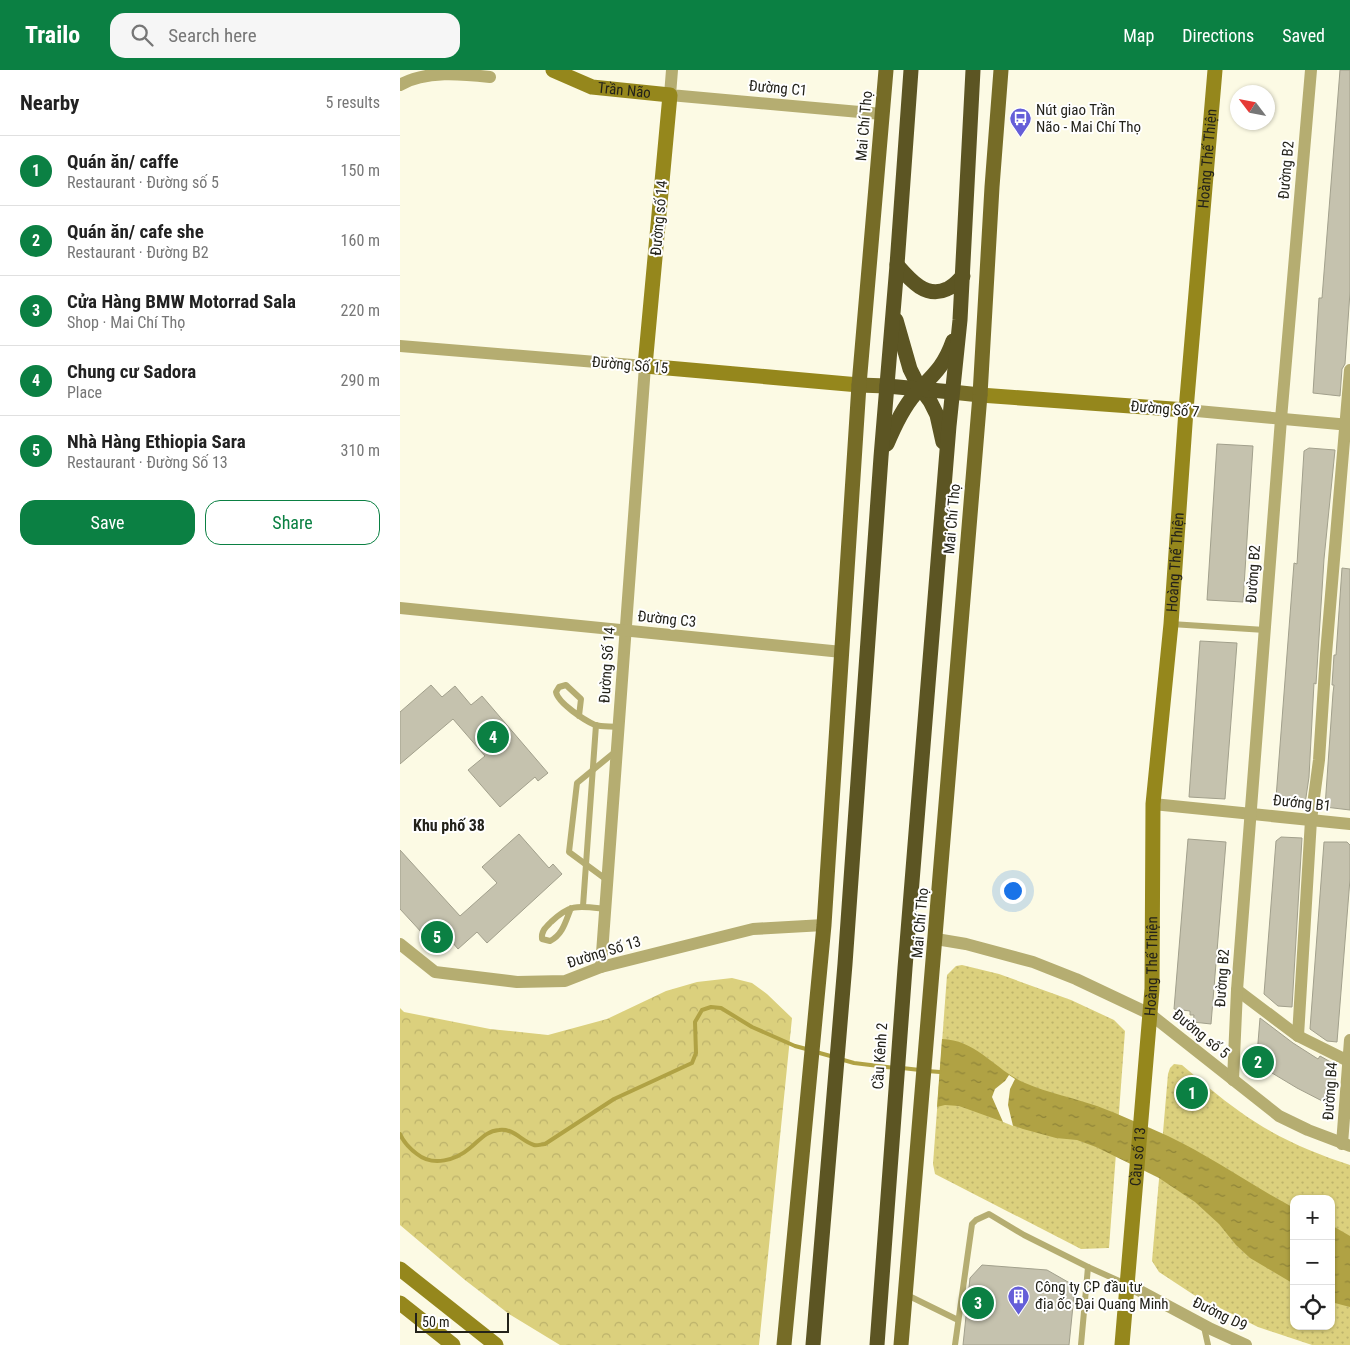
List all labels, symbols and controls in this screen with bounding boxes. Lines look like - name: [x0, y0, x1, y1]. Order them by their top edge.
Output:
- search box: [110, 13, 460, 58]
- text: Trailo: [25, 21, 80, 49]
- icon: search: [128, 21, 156, 49]
- text: Search here: [168, 24, 257, 47]
- text: Map: [1123, 25, 1154, 46]
- text: Directions: [1182, 25, 1254, 46]
- text: Saved: [1282, 25, 1325, 46]
- street label: Đường C1: [748, 76, 808, 100]
- street label: Trần Não: [597, 79, 652, 102]
- north arrow: [1230, 85, 1275, 130]
- street label: Mai Chí Thọ: [852, 90, 876, 162]
- text: Nearby: [20, 91, 79, 115]
- text: 5 results: [325, 93, 380, 112]
- place label: Nút giao Trần Não - Mai Chí Thọ: [1036, 101, 1141, 136]
- bus stop icon: Nút giao Trần Não - Mai Chí Thọ: [1008, 107, 1032, 138]
- street label: Hoàng Thế Thiện: [1194, 108, 1221, 209]
- street label: Đường B2: [1274, 140, 1298, 200]
- text: Quán ăn/ caffe: [67, 150, 179, 173]
- text: 1: [32, 161, 40, 180]
- text: 150 m: [341, 161, 380, 180]
- text: Restaurant · Đường số 5: [67, 173, 219, 192]
- street label: Đường số 14: [647, 180, 671, 256]
- text: Quán ăn/ cafe she: [67, 220, 204, 243]
- text: 2: [32, 231, 40, 250]
- text: 160 m: [341, 231, 380, 250]
- text: Restaurant · Đường B2: [67, 243, 209, 262]
- text: Cửa Hàng BMW Motorrad Sala: [67, 290, 296, 313]
- text: 3: [32, 301, 40, 320]
- text: 220 m: [341, 301, 380, 320]
- text: Shop · Mai Chí Thọ: [67, 313, 185, 332]
- street label: Đường Số 15: [591, 353, 669, 377]
- text: Chung cư Sadora: [67, 360, 196, 383]
- text: 4: [32, 371, 40, 390]
- text: 290 m: [341, 371, 380, 390]
- text: Place: [67, 383, 102, 402]
- street label: Đường Số 7: [1130, 397, 1200, 421]
- text: Nhà Hàng Ethiopia Sara: [67, 430, 246, 453]
- text: 5: [32, 441, 40, 460]
- text: 310 m: [341, 441, 380, 460]
- text: Restaurant · Đường Số 13: [67, 453, 228, 472]
- street label: Mai Chí Thọ: [940, 483, 964, 555]
- button: Save: [20, 500, 195, 545]
- button: Share: [205, 500, 380, 545]
- street label: Hoàng Thế Thiện: [1163, 512, 1188, 613]
- street label: Đường B2: [1242, 544, 1264, 604]
- street label: Đường C3: [637, 607, 697, 631]
- street label: Đường Số 14: [595, 626, 619, 704]
- pin: 4: [477, 718, 509, 756]
- street label: Đướng B1: [1272, 791, 1332, 815]
- district label: Khu phố 38: [413, 816, 485, 835]
- your location: [1000, 878, 1026, 904]
- street label: Mai Chí Thọ: [908, 887, 932, 959]
- street label: Hoàng Thế Thiện: [1141, 916, 1161, 1017]
- pin: 5: [421, 918, 453, 956]
- street label: Đường Số 13: [565, 932, 643, 972]
- street label: Đường B2: [1211, 948, 1233, 1008]
- street label: Đường số 5: [1169, 1006, 1233, 1062]
- street label: Cầu Kênh 2: [869, 1022, 891, 1090]
- pin: 2: [1242, 1043, 1274, 1081]
- street label: Đường B4: [1319, 1061, 1341, 1121]
- pin: 1: [1176, 1074, 1208, 1112]
- street label: Cầu số 13: [1126, 1126, 1149, 1187]
- map controls: [1290, 1195, 1335, 1330]
- button: +: [1290, 1195, 1335, 1240]
- button: −: [1290, 1240, 1335, 1285]
- place label: Công ty CP đầu tư địa ốc Đại Quang Minh: [1035, 1278, 1169, 1313]
- pin: 3: [962, 1284, 994, 1322]
- building icon: Công ty CP đầu tư địa ốc Đại Quang Minh: [1007, 1284, 1031, 1315]
- button: locate: [1290, 1285, 1335, 1330]
- street label: Đường D9: [1190, 1293, 1250, 1335]
- scale bar: [415, 1310, 509, 1333]
- text: 50 m: [422, 1314, 450, 1330]

